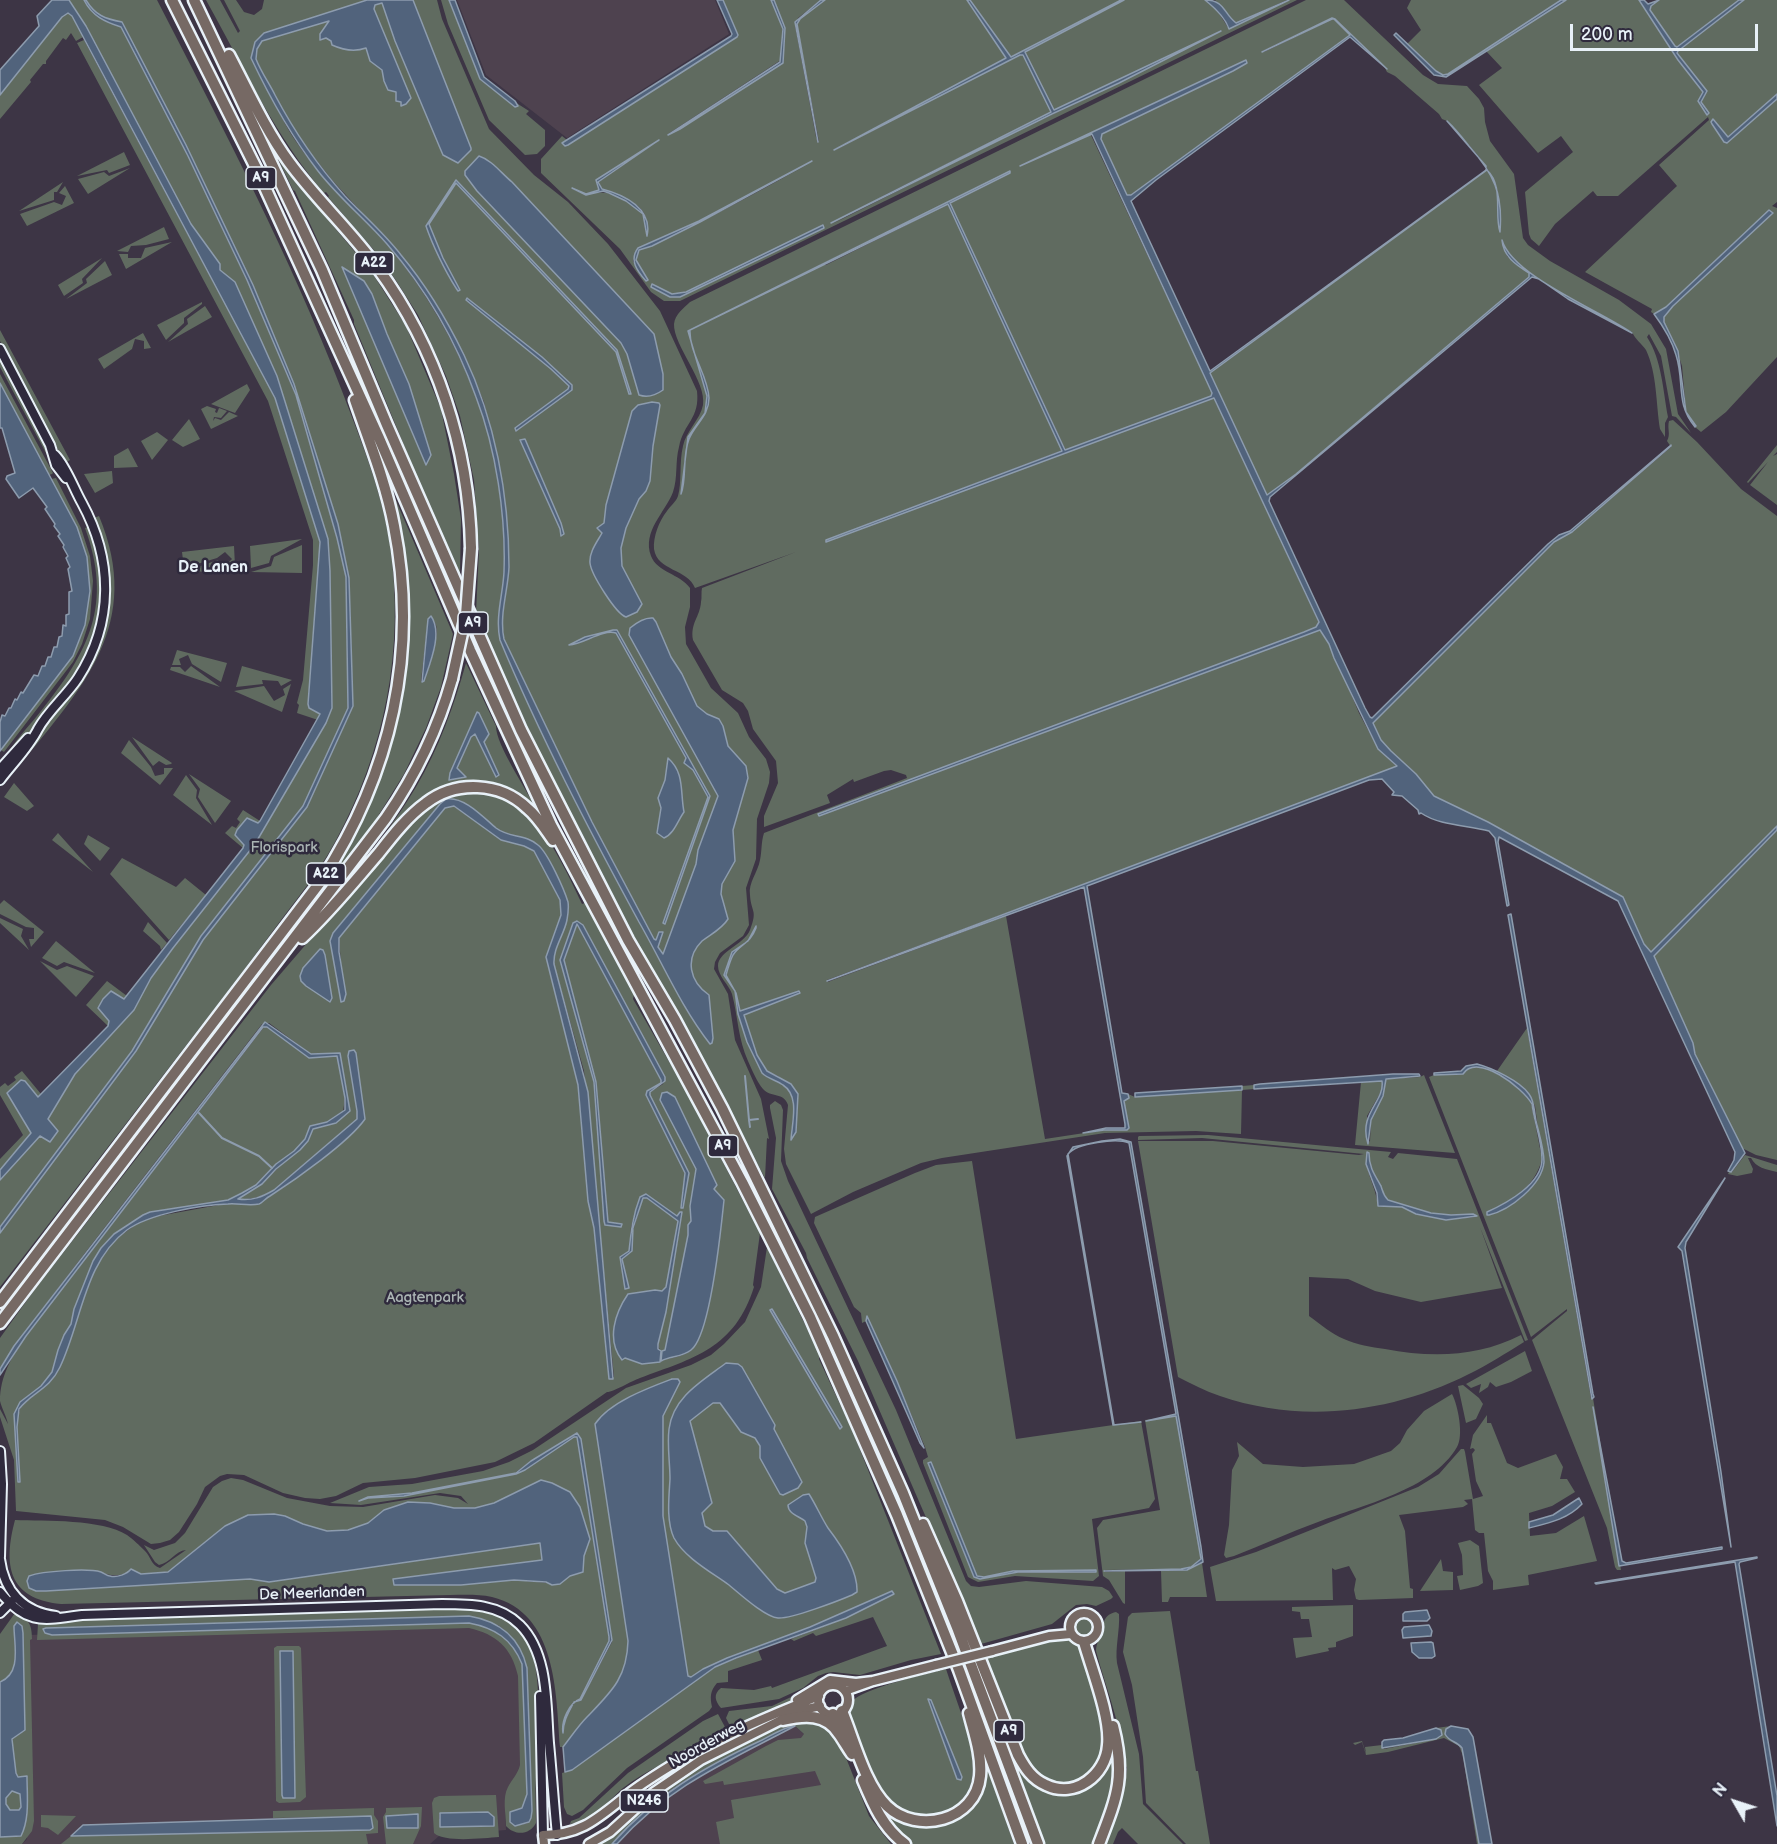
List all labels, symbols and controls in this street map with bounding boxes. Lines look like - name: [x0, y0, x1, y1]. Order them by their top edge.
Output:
- scale bar: [1573, 12, 1760, 50]
- text: 200 m: [1581, 24, 1633, 45]
- road number: A9: [246, 167, 276, 189]
- road number: A22: [354, 252, 394, 274]
- district label: De Lanen: [178, 558, 248, 578]
- road number: A9: [458, 612, 488, 634]
- park label: Florispark: [250, 839, 318, 857]
- road number: A22: [306, 863, 346, 885]
- road number: A9: [708, 1135, 738, 1157]
- park label: Aagtenpark: [386, 1289, 464, 1307]
- street label: De Meerlanden: [259, 1583, 365, 1605]
- street label: Noorderweg: [666, 1716, 748, 1772]
- road number: A9: [994, 1720, 1024, 1742]
- north arrow: [1705, 1772, 1765, 1832]
- text: N: [1709, 1780, 1732, 1801]
- road number: N246: [620, 1790, 668, 1812]

